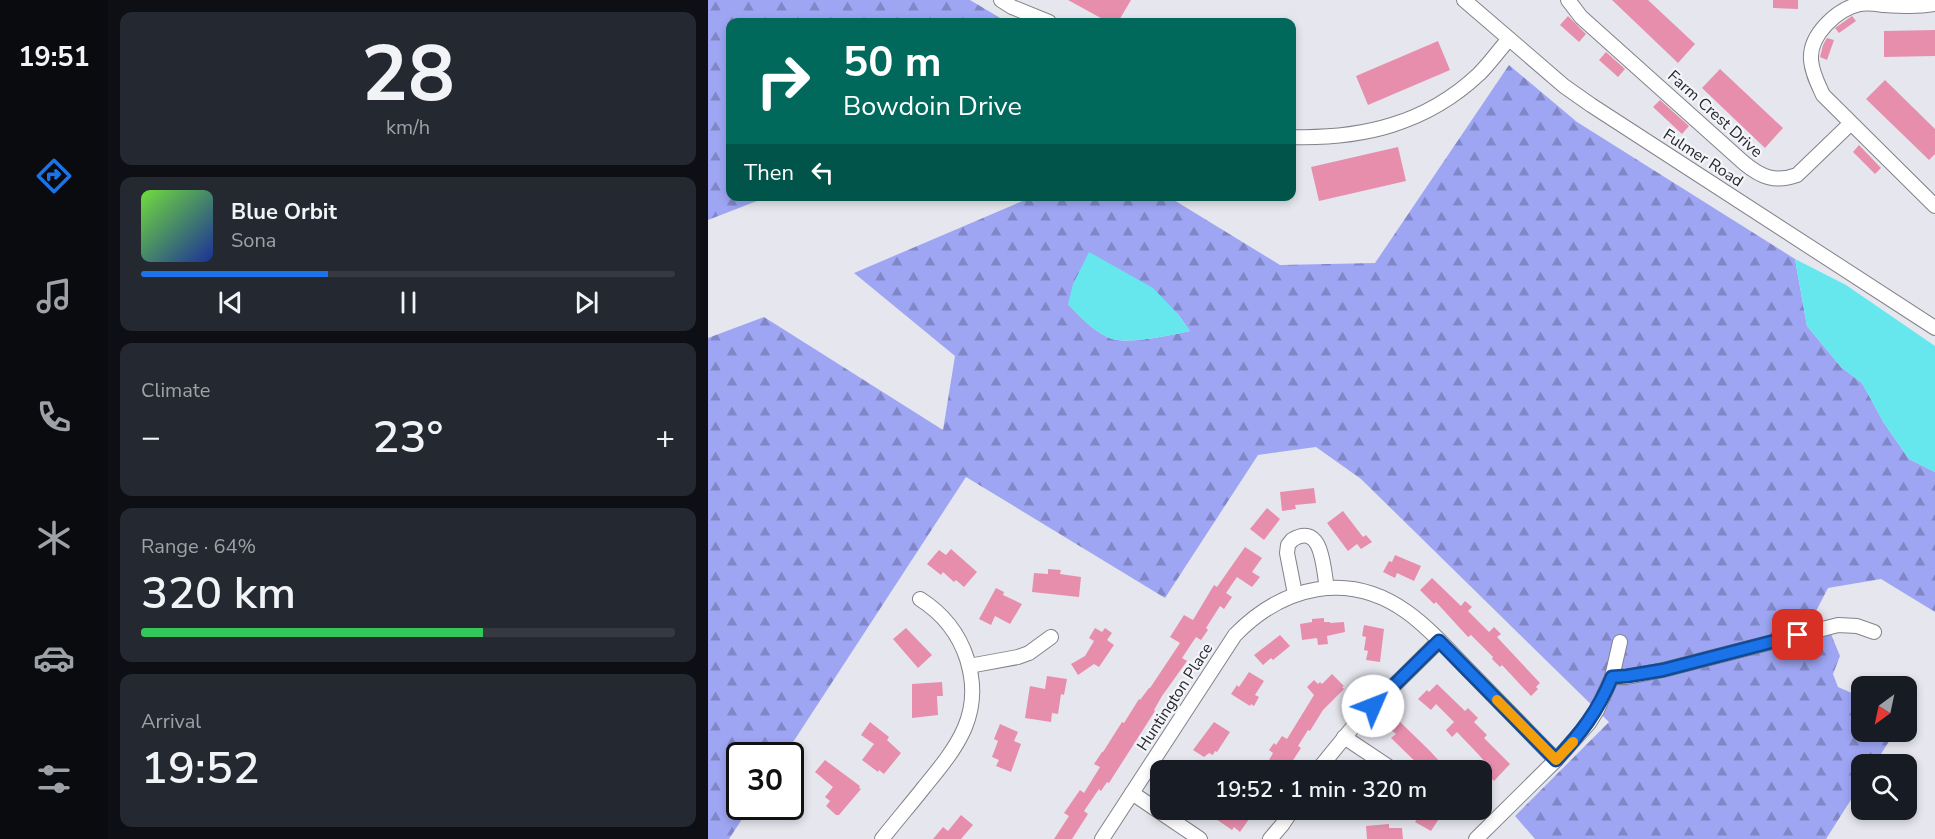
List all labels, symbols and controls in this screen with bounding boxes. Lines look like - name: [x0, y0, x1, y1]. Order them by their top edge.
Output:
- text: 28: [361, 21, 455, 128]
- text: 50 m: [843, 34, 942, 91]
- text: 19:51: [18, 39, 90, 76]
- icon: right: [744, 42, 822, 120]
- street label: Farm Crest Drive: [1663, 65, 1767, 163]
- text: Bowdoin Drive: [843, 88, 1022, 125]
- text: km/h: [386, 114, 430, 141]
- street label: Fulmer Road: [1659, 124, 1747, 192]
- icon: directions: [33, 155, 75, 197]
- icon: left: [806, 156, 839, 189]
- text: Then: [744, 158, 794, 188]
- text: Blue Orbit: [231, 197, 337, 227]
- text: Sona: [231, 227, 276, 254]
- icon: music: [33, 275, 75, 317]
- icon: previous: [214, 286, 247, 319]
- icon: pause: [392, 286, 425, 319]
- icon: next: [570, 286, 603, 319]
- text: Climate: [141, 377, 210, 404]
- icon: phone: [33, 396, 75, 438]
- text: 23°: [373, 407, 443, 468]
- text: −: [141, 415, 161, 460]
- text: +: [655, 415, 675, 460]
- icon: climate: [33, 517, 75, 559]
- text: Range · 64%: [141, 533, 256, 560]
- text: 320 km: [141, 563, 296, 624]
- pin: [1772, 609, 1823, 660]
- icon: arrive: [1781, 618, 1814, 651]
- icon: car: [33, 637, 75, 679]
- street label: Huntington Place: [1132, 639, 1218, 755]
- position arrow: [1341, 674, 1405, 738]
- north arrow: [1851, 676, 1917, 742]
- map controls: [1851, 676, 1917, 820]
- text: Arrival: [141, 708, 201, 735]
- text: 19:52: [141, 738, 260, 799]
- speed limit sign: 30: [726, 742, 804, 820]
- button: search: [1851, 754, 1917, 820]
- icon: filters: [33, 758, 75, 800]
- text: 19:52 · 1 min · 320 m: [1215, 775, 1427, 805]

